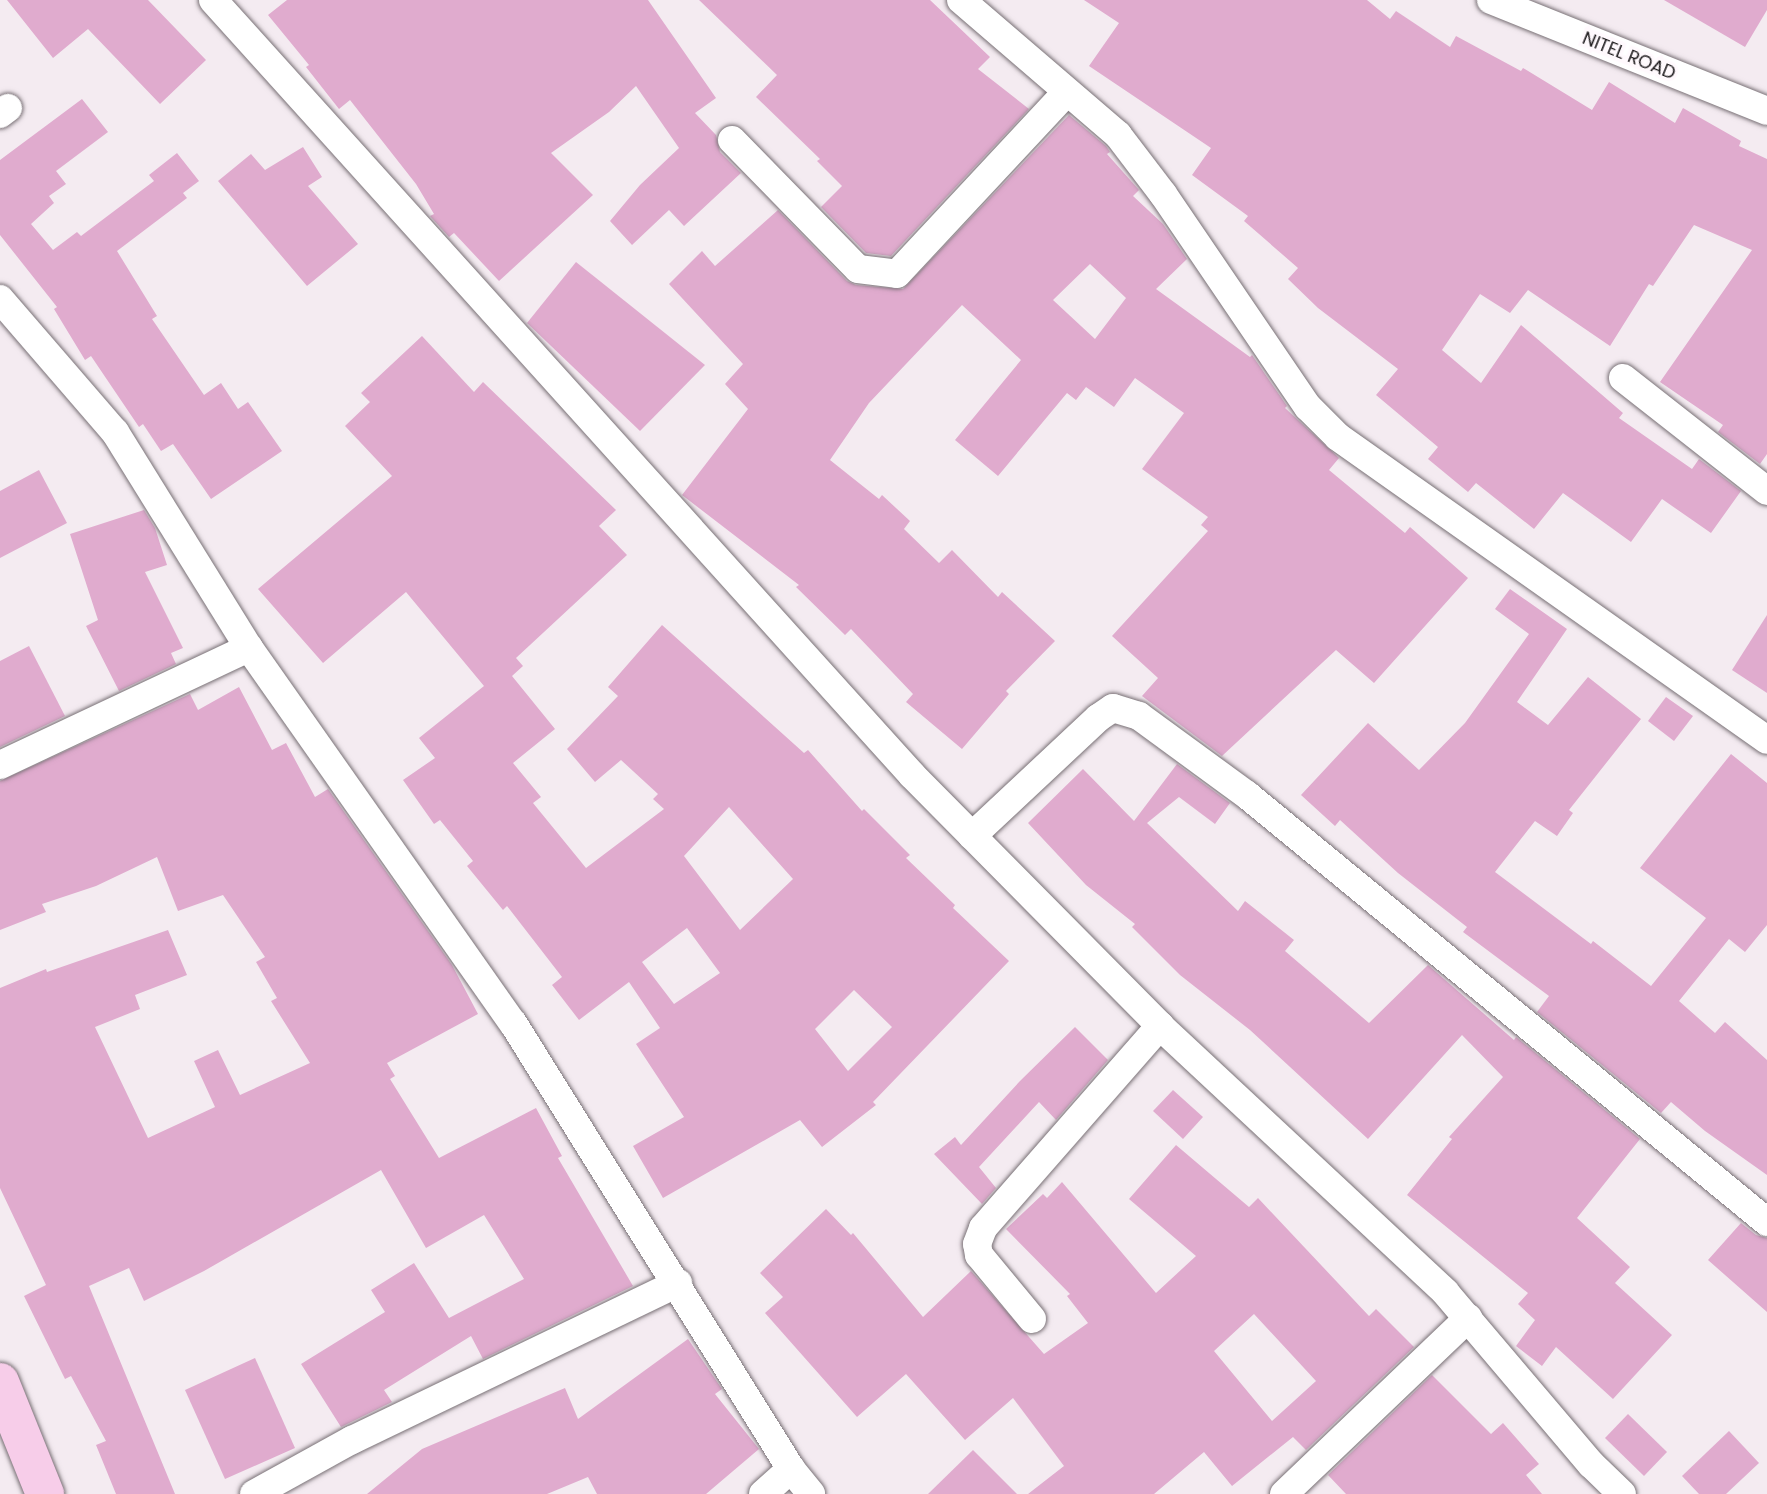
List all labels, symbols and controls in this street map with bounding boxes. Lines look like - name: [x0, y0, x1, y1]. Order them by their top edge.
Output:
- street label: NITEL ROAD: [1579, 28, 1679, 84]

